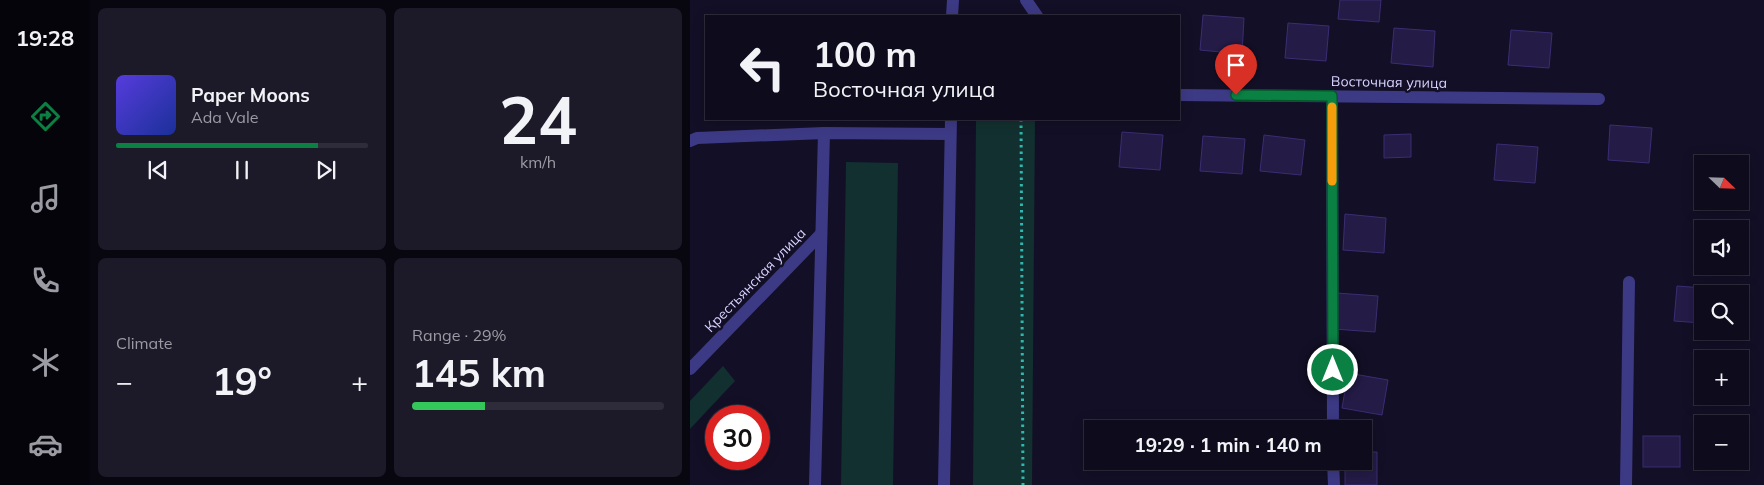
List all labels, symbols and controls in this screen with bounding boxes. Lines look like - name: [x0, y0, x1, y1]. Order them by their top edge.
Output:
- text: 19:28: [16, 24, 74, 52]
- text: 100 m: [813, 32, 917, 76]
- icon: left: [730, 35, 795, 100]
- pin: [1215, 44, 1257, 95]
- icon: arrive: [1222, 51, 1250, 79]
- street label: Восточная улица: [1331, 72, 1447, 92]
- text: Восточная улица: [813, 75, 996, 103]
- text: 24: [499, 79, 577, 160]
- text: Paper Moons: [191, 83, 310, 107]
- icon: directions: [28, 99, 63, 134]
- text: Ada Vale: [191, 107, 258, 127]
- text: km/h: [520, 152, 556, 172]
- north arrow: [1694, 155, 1749, 210]
- map controls: [1694, 155, 1749, 470]
- icon: previous: [144, 156, 172, 184]
- icon: pause: [228, 156, 256, 184]
- icon: next: [312, 156, 340, 184]
- icon: music: [28, 181, 63, 216]
- button: sound: [1694, 220, 1749, 275]
- street label: Крестьянская улица: [701, 224, 809, 336]
- icon: phone: [28, 263, 63, 298]
- button: search: [1694, 285, 1749, 340]
- text: Range · 29%: [412, 325, 507, 345]
- text: Climate: [116, 333, 172, 353]
- position arrow: [1306, 343, 1358, 395]
- icon: climate: [28, 345, 63, 380]
- text: 145 km: [412, 349, 546, 397]
- button: +: [1694, 350, 1749, 405]
- text: 19°: [212, 357, 272, 405]
- text: −: [116, 364, 133, 399]
- text: +: [351, 364, 368, 399]
- speed limit sign: 30: [705, 405, 770, 470]
- button: −: [1694, 415, 1749, 470]
- icon: car: [28, 427, 63, 462]
- text: 19:29 · 1 min · 140 m: [1134, 433, 1322, 457]

